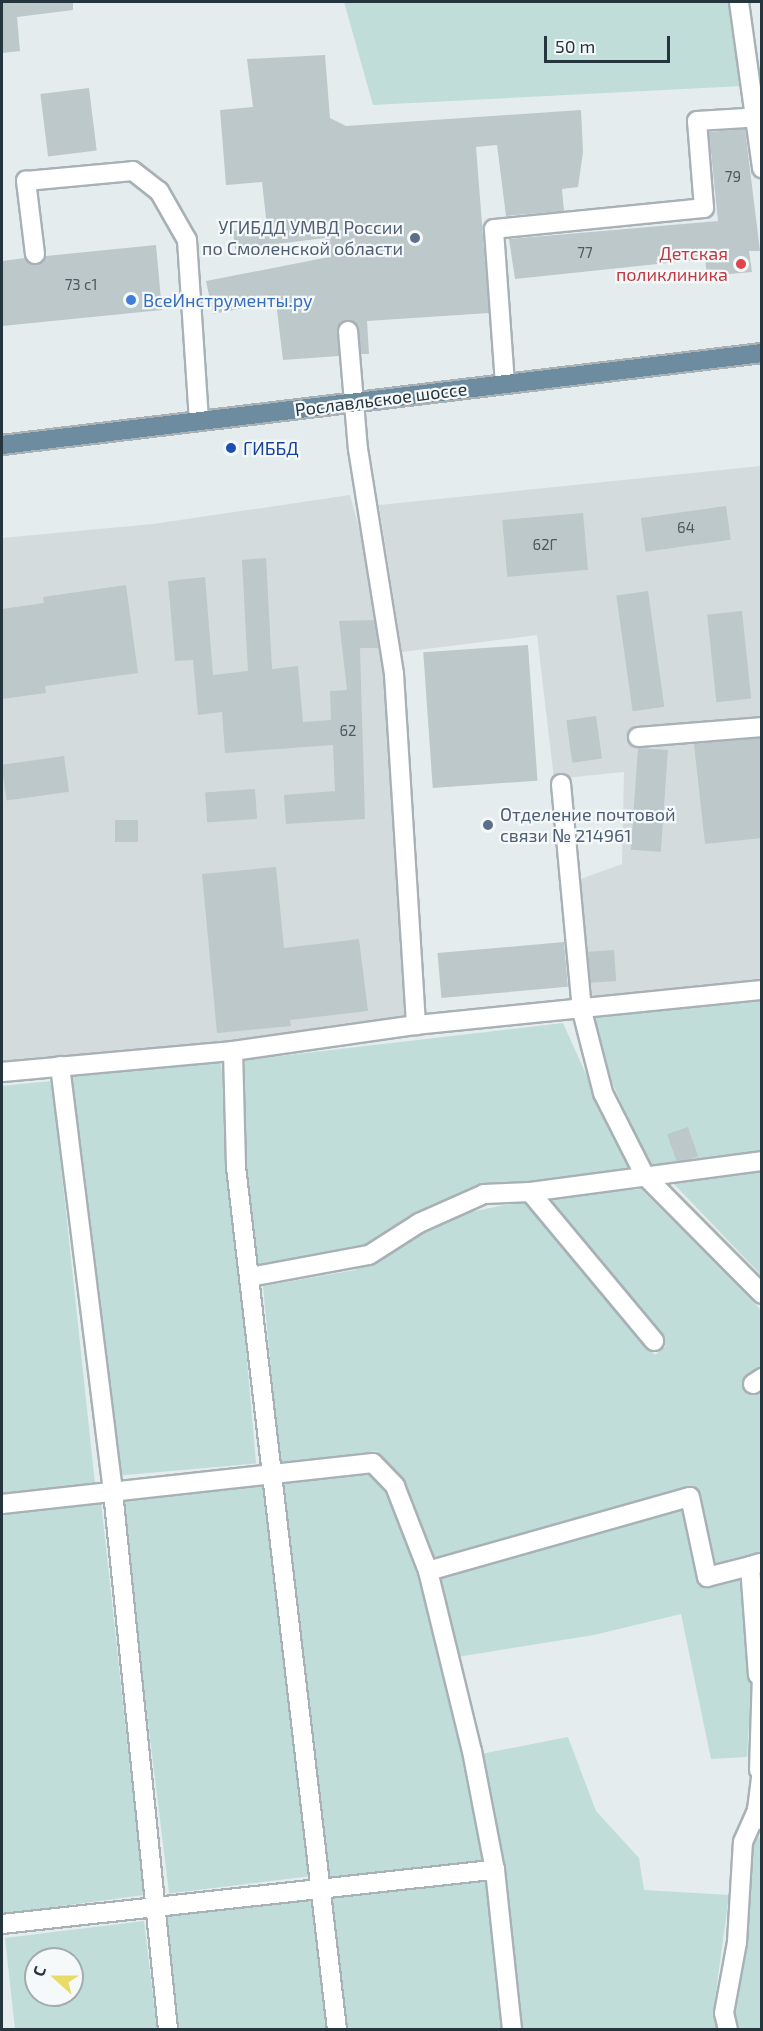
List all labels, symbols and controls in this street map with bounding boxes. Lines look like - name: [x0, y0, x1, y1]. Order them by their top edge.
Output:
- scale bar: [547, 24, 673, 62]
- text: 50 m: [555, 35, 595, 57]
- house number: 79: [725, 168, 741, 186]
- place label: УГИБДД УМВД России по Смоленской области: [202, 217, 403, 260]
- marker: УГИБДД УМВД России по Смоленской области: [408, 231, 422, 245]
- place label: Детская поликлиника: [616, 243, 728, 286]
- house number: 77: [577, 244, 593, 262]
- marker: Детская поликлиника: [732, 255, 750, 273]
- house number: 73 с1: [65, 276, 97, 294]
- place label: ВсеИнструменты.ру: [143, 289, 313, 311]
- marker: ВсеИнструменты.ру: [124, 293, 138, 307]
- street label: Рославльское шоссе: [294, 378, 468, 420]
- place label: ГИББД: [243, 437, 299, 459]
- marker: ГИББД: [224, 441, 238, 455]
- house number: 64: [677, 519, 695, 537]
- house number: 62Г: [533, 536, 557, 554]
- house number: 62: [339, 722, 357, 740]
- place label: Отделение почтовой связи № 214961: [500, 804, 676, 846]
- marker: Отделение почтовой связи № 214961: [481, 818, 495, 832]
- north arrow: [24, 1947, 84, 2007]
- text: С: [28, 1963, 49, 1979]

